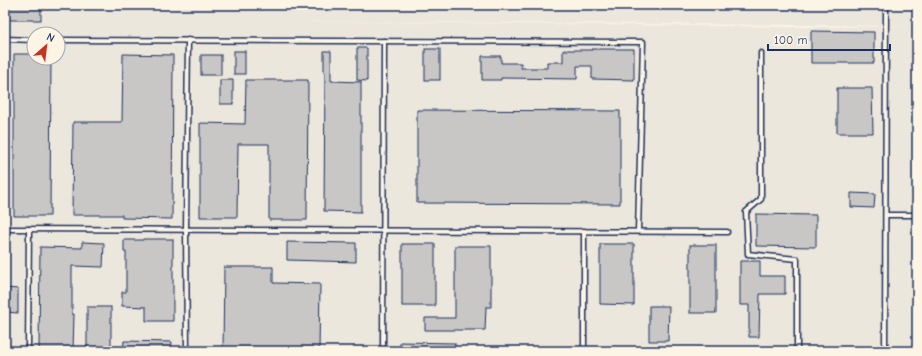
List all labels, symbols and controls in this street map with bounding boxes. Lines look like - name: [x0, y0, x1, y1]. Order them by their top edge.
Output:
- north arrow: [26, 26, 66, 66]
- scale bar: [768, 26, 890, 52]
- text: N: [44, 30, 57, 45]
- text: 100 m: [774, 33, 807, 47]

